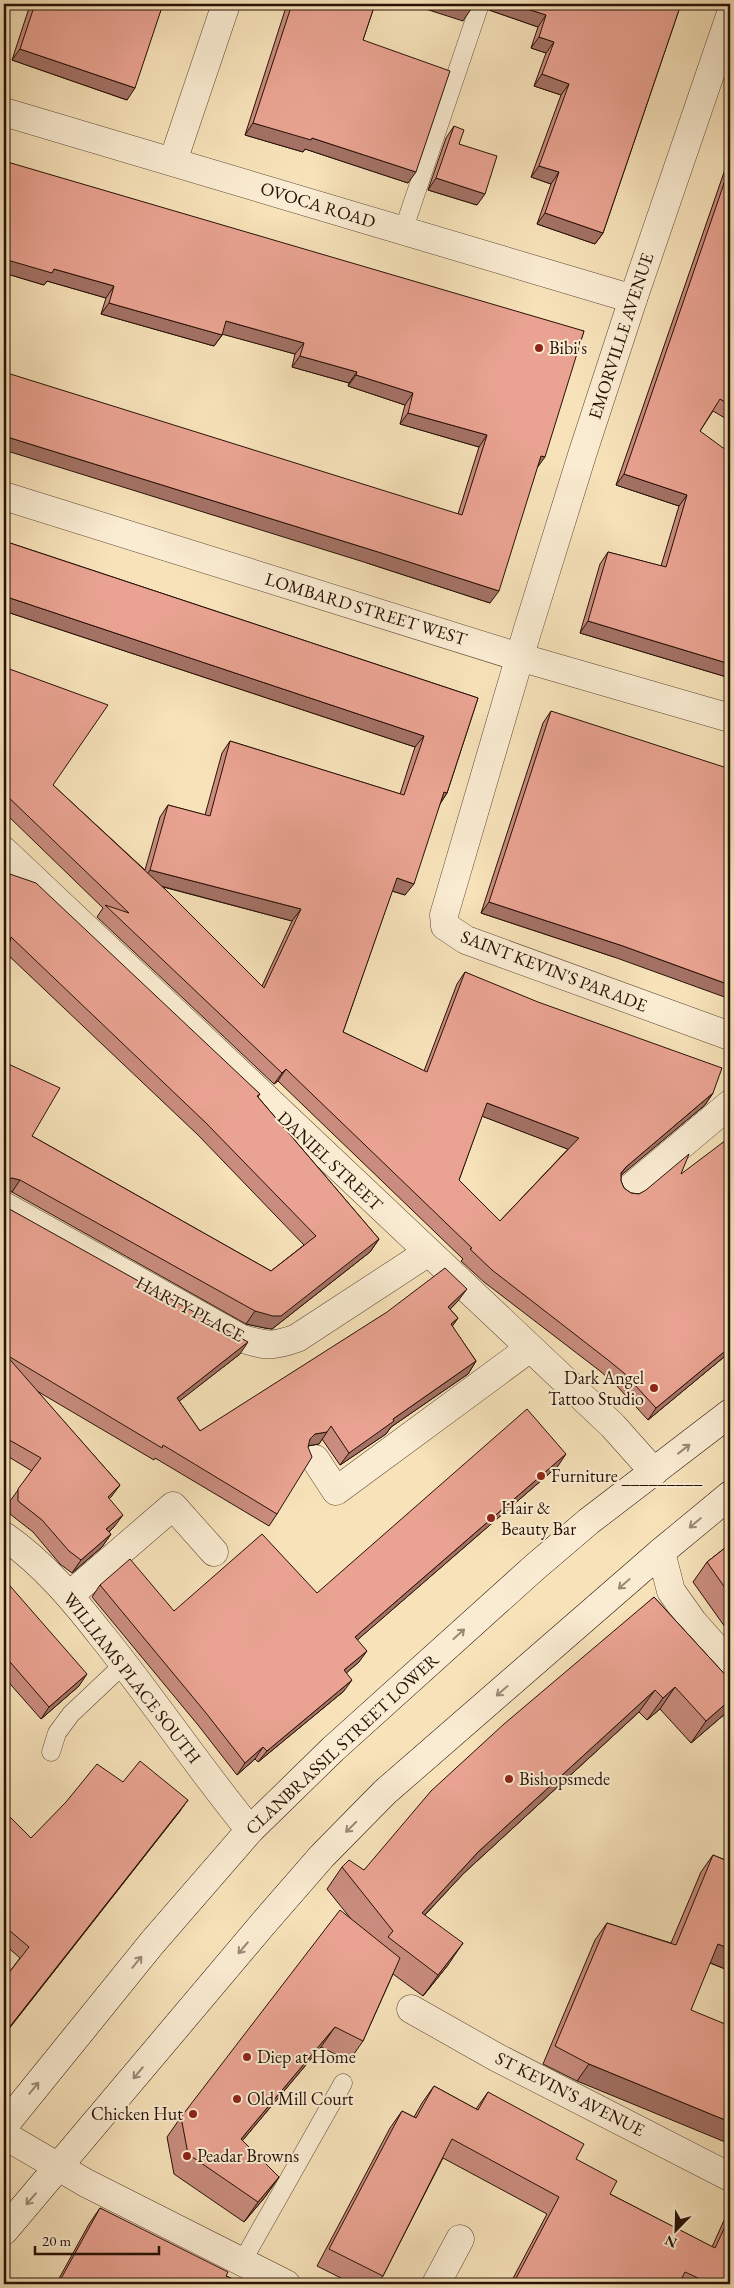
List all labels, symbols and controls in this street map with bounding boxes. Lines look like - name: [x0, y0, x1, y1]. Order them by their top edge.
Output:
- street label: OVOCA ROAD: [258, 176, 379, 233]
- street label: EMORVILLE AVENUE: [583, 250, 658, 422]
- place label: Bibi's: [549, 336, 587, 359]
- marker: Bibi's: [533, 342, 545, 354]
- street label: LOMBARD STREET WEST: [262, 567, 471, 650]
- street label: SAINT KEVIN'S PARADE: [458, 924, 651, 1017]
- street label: DANIEL STREET: [273, 1106, 389, 1216]
- street label: HARTY PLACE: [132, 1270, 248, 1347]
- place label: Dark Angel Tattoo Studio: [548, 1366, 644, 1410]
- marker: Dark Angel Tattoo Studio: [648, 1382, 660, 1394]
- one-way arrow: [677, 1444, 690, 1455]
- place label: Furniture _________: [551, 1464, 703, 1487]
- marker: Furniture _________: [535, 1470, 547, 1482]
- place label: Hair & Beauty Bar: [501, 1496, 576, 1540]
- marker: Hair & Beauty Bar: [485, 1512, 497, 1524]
- one-way arrow: [689, 1517, 702, 1528]
- one-way arrow: [618, 1578, 631, 1590]
- street label: WILLIAMS PLACE SOUTH: [58, 1587, 207, 1768]
- one-way arrow: [452, 1628, 465, 1640]
- street label: CLANBRASSIL STREET LOWER: [240, 1648, 443, 1839]
- one-way arrow: [495, 1685, 508, 1696]
- place label: Bishopsmede: [519, 1767, 610, 1790]
- marker: Bishopsmede: [503, 1773, 515, 1785]
- one-way arrow: [345, 1821, 357, 1833]
- one-way arrow: [237, 1942, 248, 1955]
- one-way arrow: [131, 1955, 142, 1968]
- place label: Diep at Home: [257, 2045, 356, 2068]
- street label: ST KEVIN'S AVENUE: [492, 2046, 649, 2141]
- marker: Diep at Home: [241, 2051, 253, 2063]
- one-way arrow: [133, 2066, 144, 2079]
- one-way arrow: [29, 2082, 40, 2095]
- place label: Old Mill Court: [247, 2087, 354, 2110]
- marker: Old Mill Court: [231, 2093, 243, 2105]
- place label: Chicken Hut: [91, 2102, 183, 2125]
- marker: Chicken Hut: [187, 2108, 199, 2120]
- place label: Peadar Browns: [197, 2144, 299, 2167]
- marker: Peadar Browns: [181, 2150, 193, 2162]
- one-way arrow: [25, 2193, 37, 2206]
- north arrow: [652, 2206, 702, 2256]
- scale bar: [35, 2223, 159, 2255]
- text: 20 m: [42, 2231, 71, 2250]
- text: N: [662, 2231, 680, 2252]

